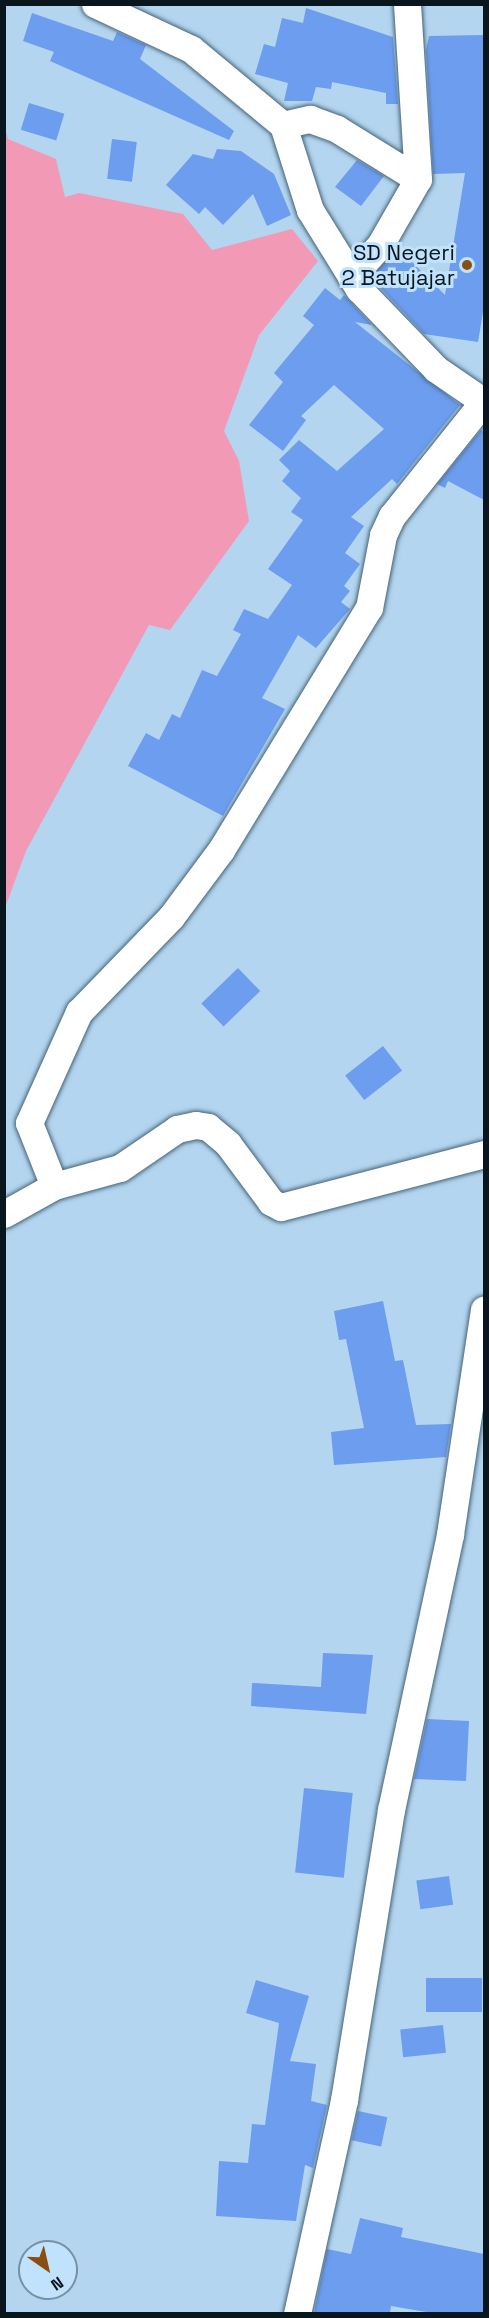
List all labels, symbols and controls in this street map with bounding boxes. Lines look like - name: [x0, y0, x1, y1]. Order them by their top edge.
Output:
- place label: SD Negeri 2 Batujajar: [342, 239, 455, 290]
- marker: SD Negeri 2 Batujajar: [460, 258, 474, 272]
- north arrow: [18, 2240, 78, 2300]
- text: N: [47, 2272, 68, 2295]

